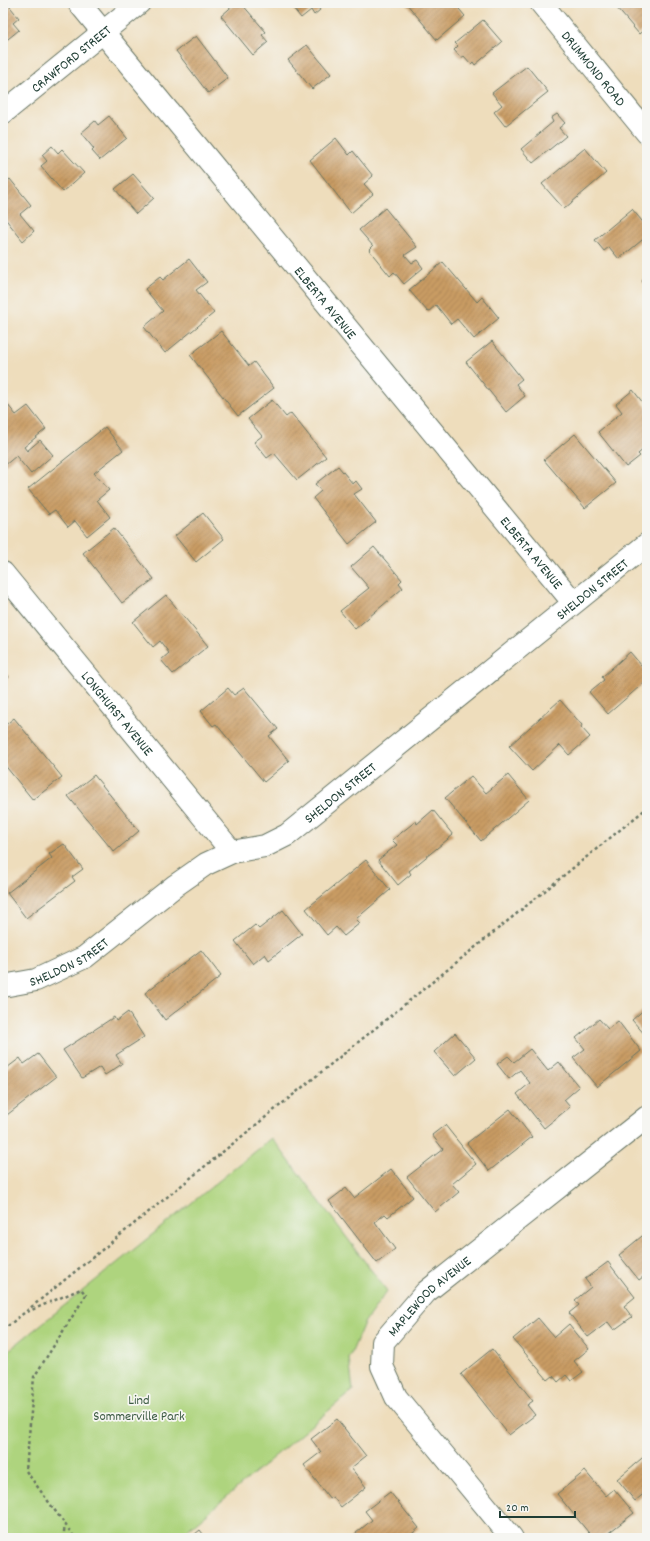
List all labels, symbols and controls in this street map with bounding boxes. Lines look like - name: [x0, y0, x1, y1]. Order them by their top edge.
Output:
- street label: CRAWFORD STREET: [28, 21, 117, 98]
- street label: DRUMMOND ROAD: [556, 27, 629, 112]
- street label: ELBERTA AVENUE: [288, 263, 361, 345]
- street label: ELBERTA AVENUE: [494, 513, 567, 595]
- street label: SHELDON STREET: [553, 555, 634, 626]
- street label: LONGHURST AVENUE: [75, 668, 158, 761]
- street label: SHELDON STREET: [301, 758, 382, 829]
- street label: SHELDON STREET: [28, 934, 114, 993]
- street label: MAPLEWOOD AVENUE: [384, 1252, 477, 1342]
- park label: Lind Sommerville Park: [93, 1391, 185, 1427]
- scale bar: [500, 1493, 575, 1519]
- text: 20 m: [506, 1500, 529, 1517]

